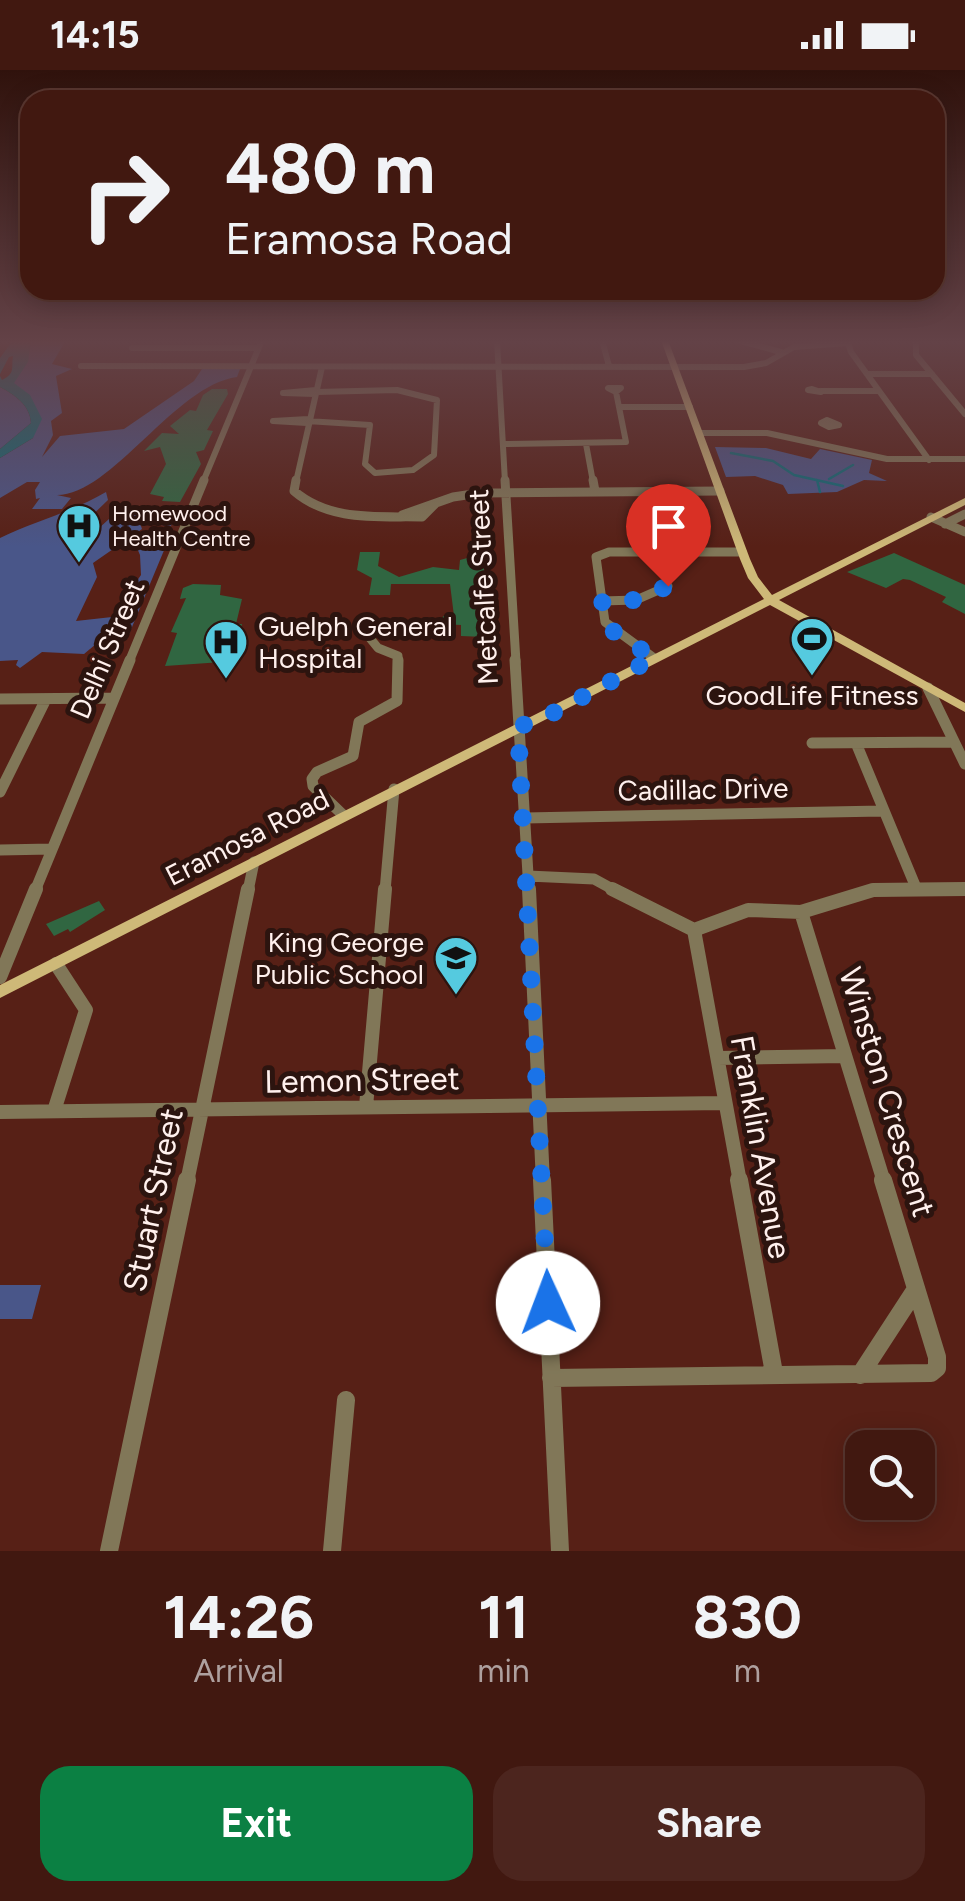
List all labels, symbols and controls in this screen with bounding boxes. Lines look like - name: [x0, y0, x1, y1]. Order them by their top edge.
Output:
- text: 14:15: [50, 12, 140, 58]
- text: 480 m: [225, 126, 435, 211]
- icon: right: [60, 130, 190, 260]
- text: Eramosa Road: [225, 211, 513, 265]
- pin: [626, 484, 711, 587]
- street label: Metcalfe Street: [461, 488, 505, 686]
- icon: arrive: [641, 499, 696, 554]
- place label: Homewood Health Centre: [112, 500, 251, 552]
- hospital icon: Homewood Health Centre: [56, 503, 102, 564]
- street label: Delhi Street: [62, 574, 152, 724]
- place label: Guelph General Hospital: [258, 609, 453, 675]
- sports icon: GoodLife Fitness: [789, 616, 835, 677]
- hospital icon: Guelph General Hospital: [203, 619, 249, 680]
- place label: GoodLife Fitness: [706, 678, 918, 712]
- street label: Cadillac Drive: [617, 771, 789, 807]
- street label: Eramosa Road: [159, 781, 335, 893]
- place label: King George Public School: [255, 925, 424, 991]
- school or university icon: King George Public School: [433, 935, 479, 996]
- street label: Winston Crescent: [831, 963, 943, 1221]
- street label: Franklin Avenue: [723, 1032, 799, 1262]
- street label: Lemon Street: [264, 1059, 460, 1101]
- street label: Stuart Street: [115, 1105, 191, 1295]
- position arrow: [496, 1251, 600, 1355]
- map controls: [845, 1430, 935, 1520]
- button: search: [845, 1430, 935, 1520]
- text: 14:26: [163, 1581, 314, 1653]
- text: 11: [478, 1581, 529, 1653]
- text: 830: [693, 1581, 802, 1653]
- text: Arrival: [193, 1652, 284, 1690]
- text: min: [477, 1652, 530, 1690]
- text: m: [734, 1652, 761, 1690]
- button: Exit: [40, 1766, 473, 1881]
- button: Share: [493, 1766, 925, 1881]

